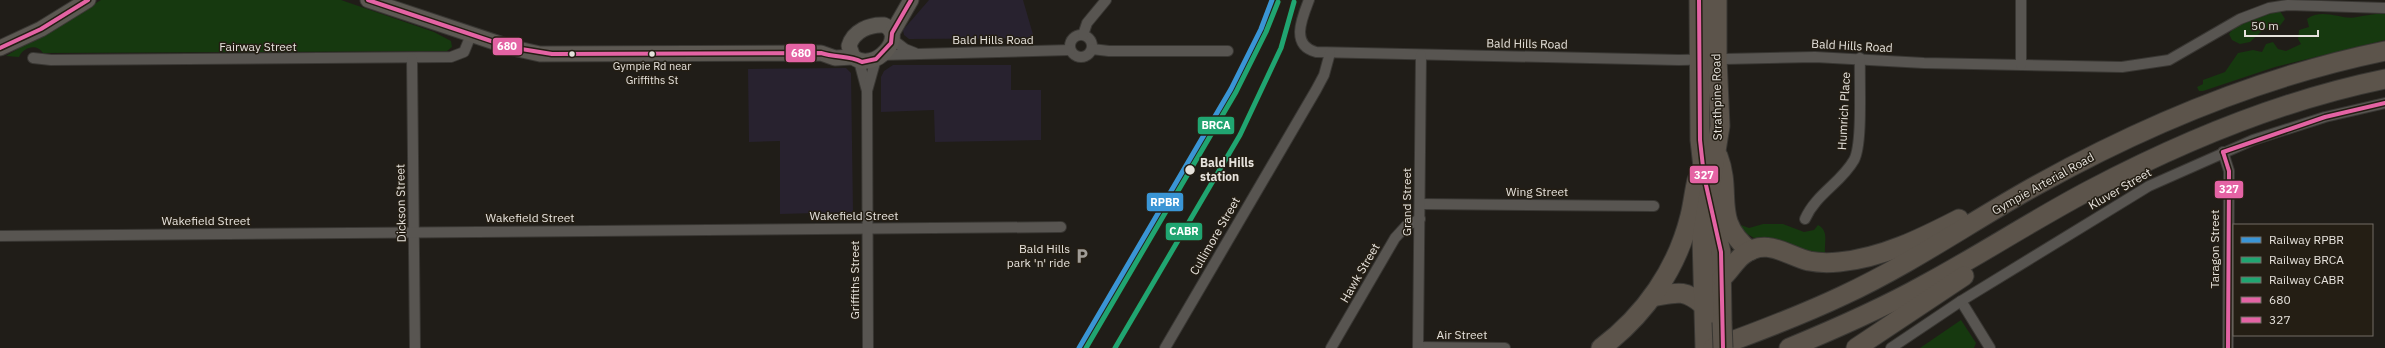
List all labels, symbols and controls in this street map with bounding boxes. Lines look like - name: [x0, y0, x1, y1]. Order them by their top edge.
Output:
- scale bar: [2245, 12, 2318, 38]
- text: 50 m: [2251, 18, 2279, 33]
- street label: Bald Hills Road: [952, 32, 1034, 47]
- street label: Bald Hills Road: [1486, 35, 1568, 52]
- street label: Bald Hills Road: [1811, 36, 1893, 55]
- line badge: 680: [492, 37, 523, 56]
- street label: Fairway Street: [219, 39, 297, 54]
- text: 680: [497, 39, 517, 53]
- line badge: 680: [785, 43, 816, 63]
- text: 680: [791, 46, 811, 60]
- unlabelled marker: [567, 49, 577, 59]
- marker: Gympie Rd near Griffiths St: [647, 49, 657, 59]
- street label: Strathpine Road: [1708, 54, 1725, 141]
- place label: Gympie Rd near Griffiths St: [613, 59, 691, 87]
- street label: Humrich Place: [1834, 71, 1853, 151]
- line badge: BRCA: [1197, 116, 1235, 135]
- text: BRCA: [1201, 118, 1231, 132]
- street label: Gympie Arterial Road: [1989, 149, 2096, 218]
- place label: Bald Hills station: [1200, 155, 1254, 184]
- marker: Bald Hills station: [1183, 163, 1197, 177]
- street label: Dickson Street: [392, 164, 409, 242]
- line badge: 327: [1689, 165, 1719, 184]
- street label: Kluver Street: [2086, 165, 2154, 213]
- street label: Grand Street: [1399, 168, 1414, 236]
- text: 327: [1694, 168, 1714, 182]
- line badge: 327: [2214, 180, 2244, 199]
- text: 327: [2219, 182, 2239, 196]
- street label: Wing Street: [1506, 184, 1568, 199]
- line badge: RPBR: [1146, 192, 1184, 212]
- street label: Cullimore Street: [1186, 194, 1243, 277]
- text: RPBR: [1150, 195, 1180, 209]
- street label: Wakefield Street: [809, 208, 899, 223]
- street label: Wakefield Street: [485, 210, 575, 225]
- street label: Taragon Street: [2207, 210, 2222, 288]
- street label: Wakefield Street: [161, 213, 251, 228]
- line badge: CABR: [1165, 222, 1203, 241]
- text: CABR: [1169, 224, 1199, 238]
- legend: [2233, 224, 2373, 336]
- text: Railway RPBR: [2269, 232, 2344, 247]
- street label: Griffiths Street: [847, 240, 862, 320]
- street label: Hawk Street: [1337, 240, 1383, 305]
- place label: Bald Hills park 'n' ride: [1007, 241, 1070, 270]
- parking icon: Bald Hills park 'n' ride: [1073, 247, 1091, 265]
- text: Railway BRCA: [2269, 252, 2344, 267]
- text: Railway CABR: [2269, 272, 2344, 287]
- text: 680: [2269, 292, 2291, 307]
- text: 327: [2269, 312, 2291, 327]
- street label: Air Street: [1437, 327, 1487, 342]

